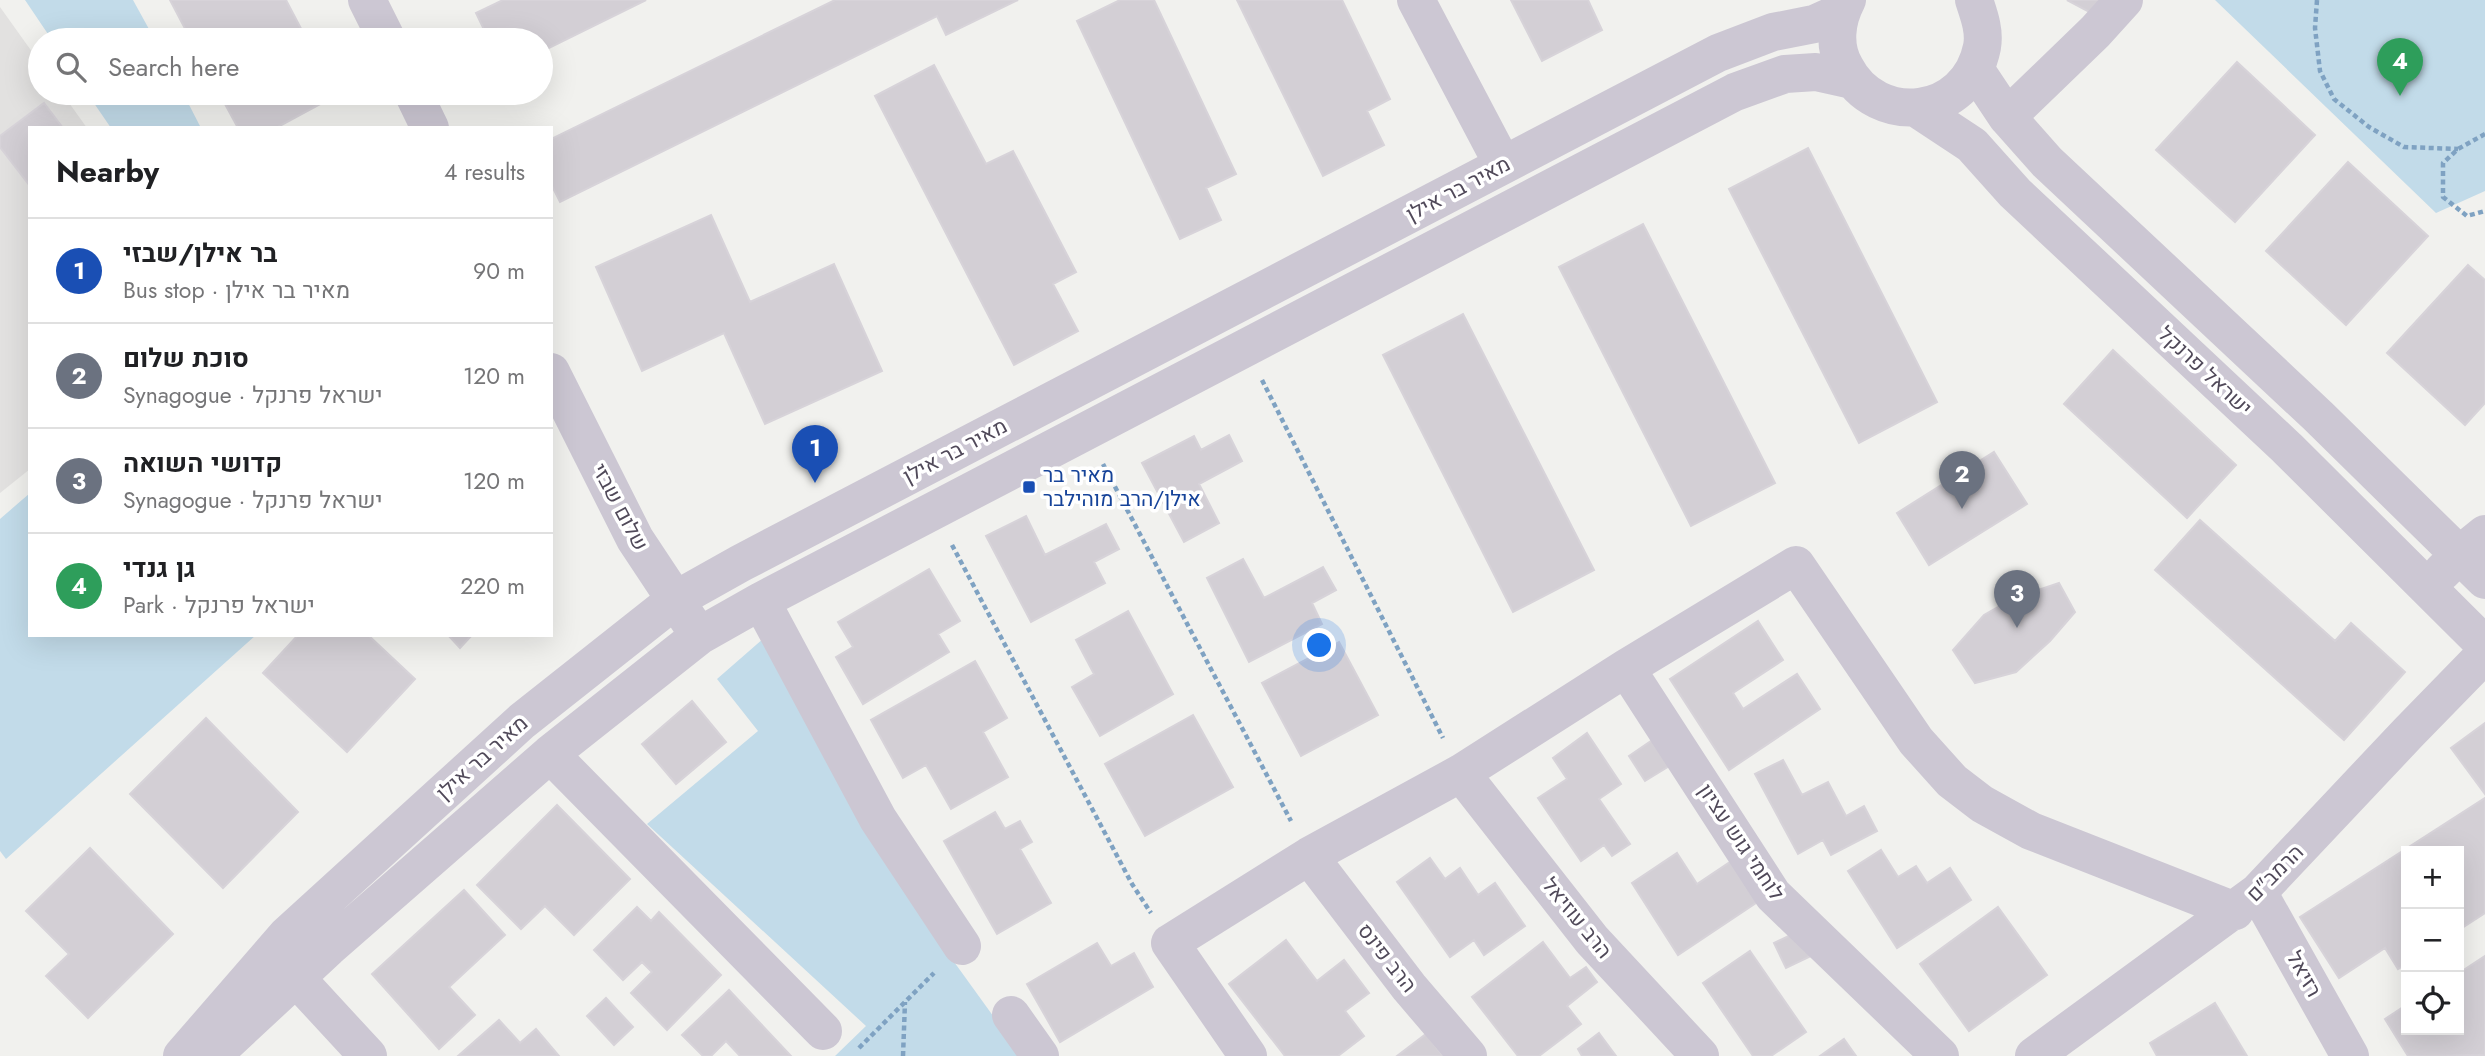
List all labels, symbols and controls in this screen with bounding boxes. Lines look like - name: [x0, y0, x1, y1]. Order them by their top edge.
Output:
- search box: [28, 28, 553, 105]
- pin: 4: [2377, 38, 2423, 96]
- icon: search: [52, 48, 90, 86]
- text: Search here: [108, 48, 240, 86]
- street label: מאיר בר אילן: [1401, 149, 1515, 229]
- text: Nearby: [56, 150, 159, 193]
- text: 4 results: [444, 155, 525, 189]
- text: בר אילן/שבזי: [123, 234, 277, 272]
- text: 1: [73, 254, 85, 288]
- text: 90 m: [473, 254, 525, 288]
- text: Bus stop · מאיר בר אילן: [123, 273, 350, 307]
- street label: ישראל פרנקל: [2151, 320, 2259, 422]
- text: סוכת שלום: [123, 339, 249, 377]
- text: 2: [71, 359, 87, 393]
- text: 120 m: [463, 359, 525, 393]
- text: Synagogue · ישראל פרנקל: [123, 378, 382, 412]
- street label: מאיר בר אילן: [898, 411, 1012, 491]
- pin: 1: [792, 425, 838, 483]
- text: קדושי השואה: [123, 444, 282, 482]
- pin: 2: [1939, 451, 1985, 509]
- street label: שלום שבזי: [585, 458, 655, 556]
- place label: מאיר בר אילן/הרב מוהילבר: [1043, 460, 1201, 514]
- text: 3: [72, 464, 86, 498]
- text: 120 m: [463, 464, 525, 498]
- marker: מאיר בר אילן/הרב מוהילבר: [1021, 479, 1037, 495]
- text: Synagogue · ישראל פרנקל: [123, 483, 382, 517]
- text: גן גנדי: [123, 549, 196, 587]
- text: 4: [71, 569, 87, 603]
- text: 220 m: [460, 569, 525, 603]
- pin: 3: [1994, 570, 2040, 628]
- text: Park · ישראל פרנקל: [123, 588, 315, 622]
- your location: [1302, 628, 1336, 662]
- street label: מאיר בר אילן: [430, 709, 534, 807]
- street label: לוחמי גוש עציון: [1691, 778, 1791, 907]
- street label: הרמב"ם: [2240, 838, 2310, 908]
- map controls: [2401, 846, 2464, 1035]
- button: +: [2401, 846, 2464, 909]
- street label: הרב עוזיאל: [1535, 871, 1619, 965]
- button: −: [2401, 909, 2464, 972]
- street label: הרב פינס: [1350, 917, 1424, 999]
- street label: רזיאל: [2279, 946, 2329, 1002]
- button: locate: [2401, 972, 2464, 1035]

